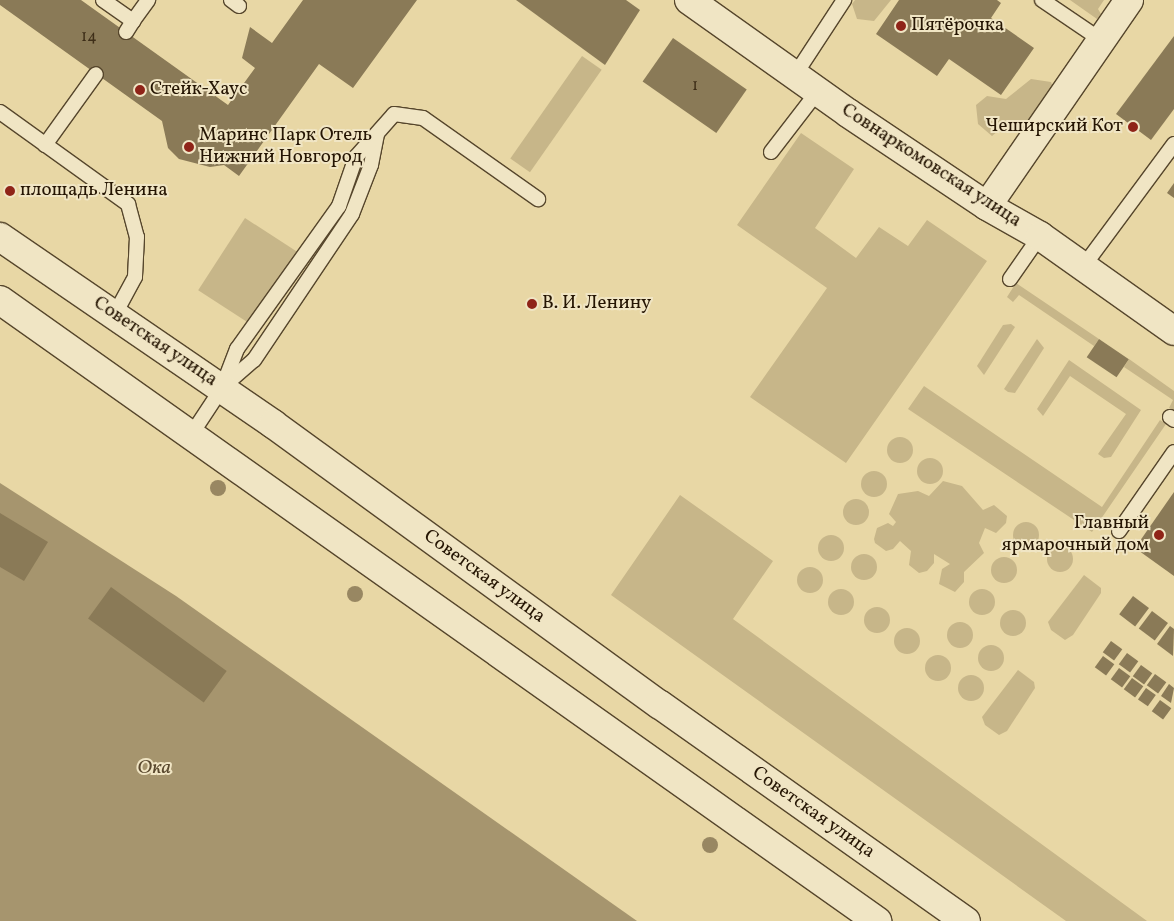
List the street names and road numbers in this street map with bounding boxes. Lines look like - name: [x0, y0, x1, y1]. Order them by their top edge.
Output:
- street label: Совнаркомовская улица: [836, 99, 1026, 233]
- street label: Советская улица: [88, 292, 222, 392]
- street label: Советская улица: [419, 525, 549, 629]
- street label: Советская улица: [747, 762, 879, 864]

